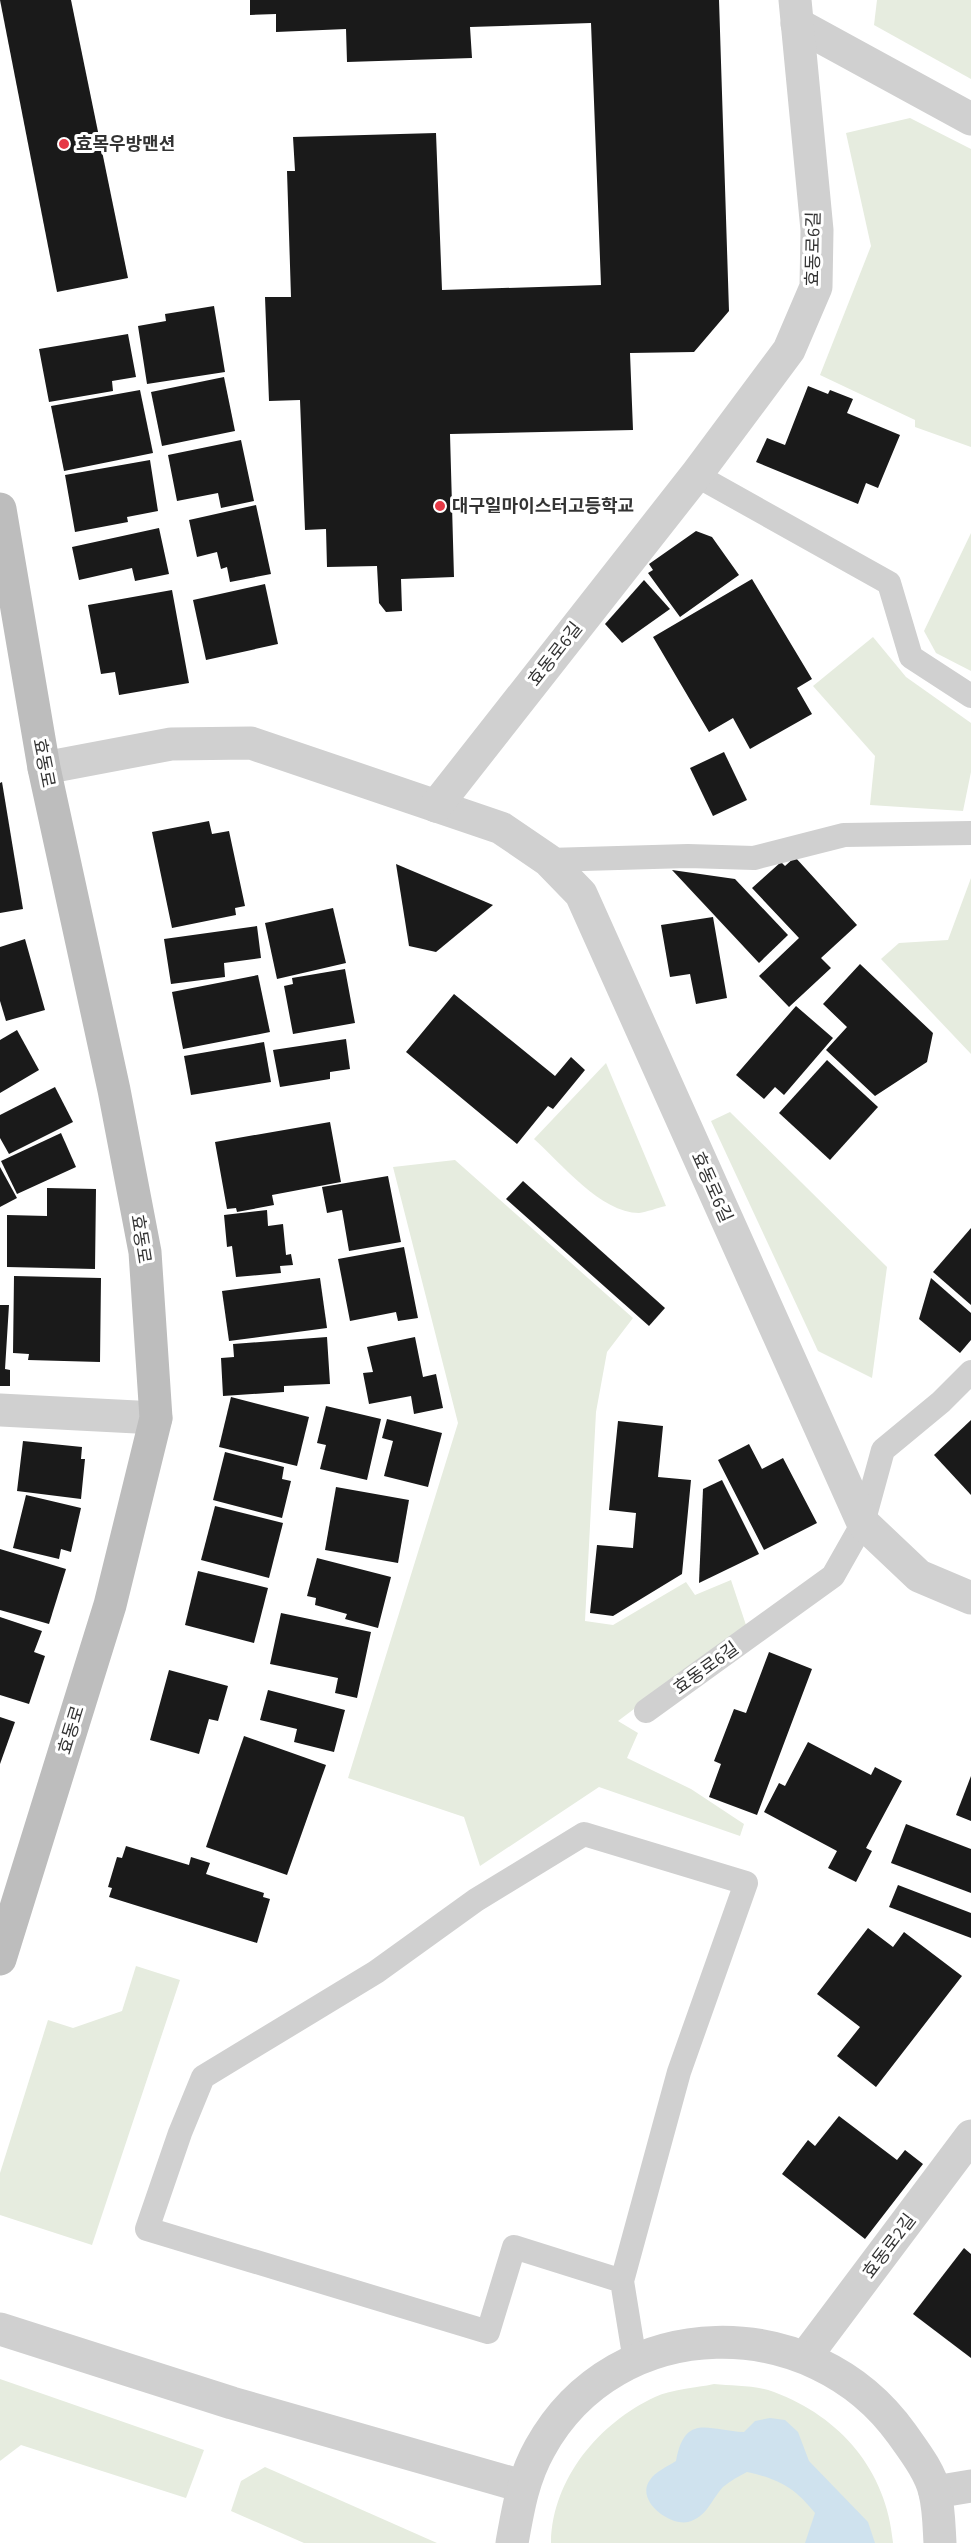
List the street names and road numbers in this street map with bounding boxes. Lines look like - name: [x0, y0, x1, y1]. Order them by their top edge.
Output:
- street label: 효동로6길: [800, 211, 827, 287]
- street label: 효동로6길: [522, 617, 588, 692]
- street label: 효동로: [26, 736, 61, 790]
- street label: 효동로6길: [685, 1148, 738, 1227]
- street label: 효동로: [124, 1213, 157, 1266]
- street label: 효동로6길: [669, 1636, 744, 1701]
- street label: 효동로: [52, 1703, 91, 1758]
- street label: 효동로2길: [857, 2209, 922, 2284]

